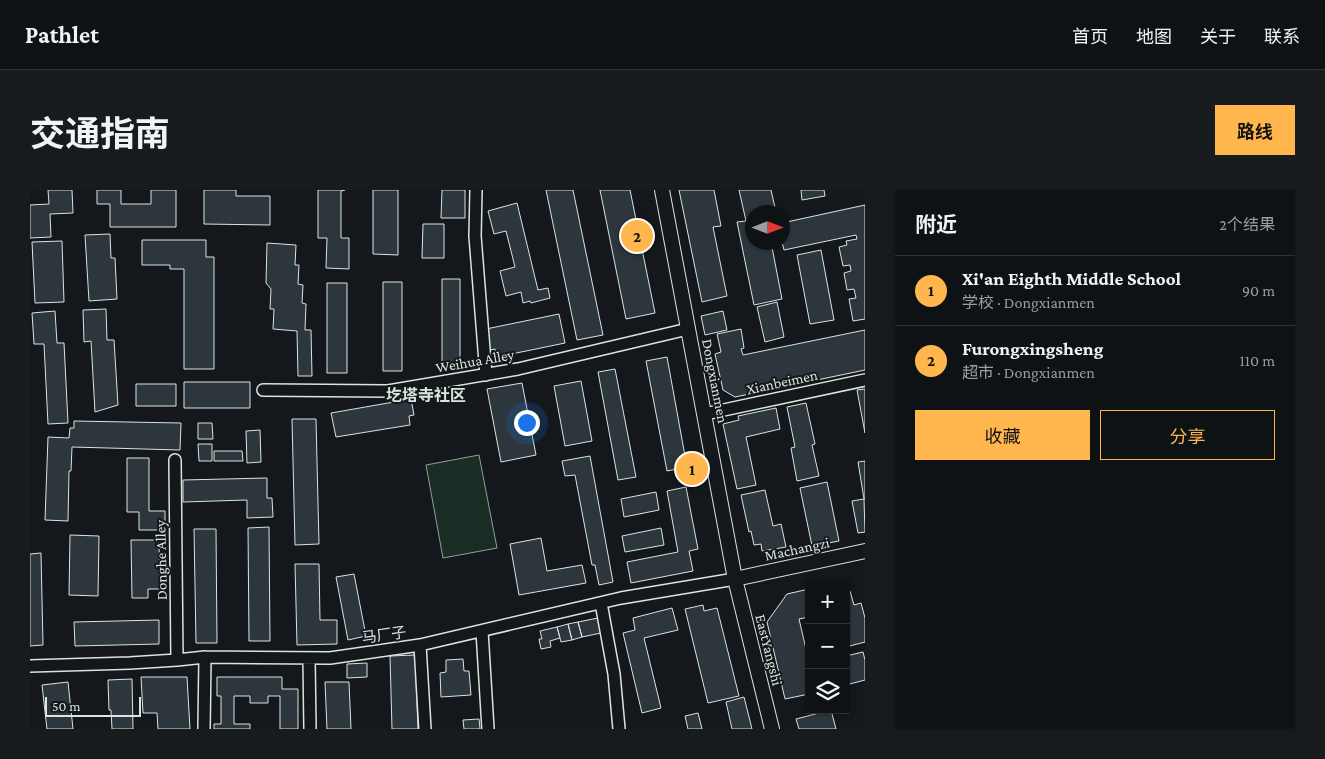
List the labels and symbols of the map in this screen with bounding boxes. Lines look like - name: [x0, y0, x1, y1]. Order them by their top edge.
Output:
- north arrow: [745, 205, 790, 250]
- pin: 2: [621, 217, 653, 255]
- street label: Dongxianmen: [698, 338, 731, 425]
- street label: Weihua Alley: [435, 346, 516, 377]
- street label: Xianbeimen: [745, 367, 819, 397]
- district label: 圪塔寺社区: [386, 386, 466, 404]
- your location: [514, 410, 540, 436]
- pin: 1: [676, 450, 708, 488]
- street label: Donghe Alley: [152, 520, 171, 600]
- street label: Machangzi: [763, 534, 831, 565]
- street label: EastYangshi: [751, 613, 786, 688]
- street label: 马厂子: [361, 624, 407, 646]
- scale bar: [45, 694, 141, 717]

